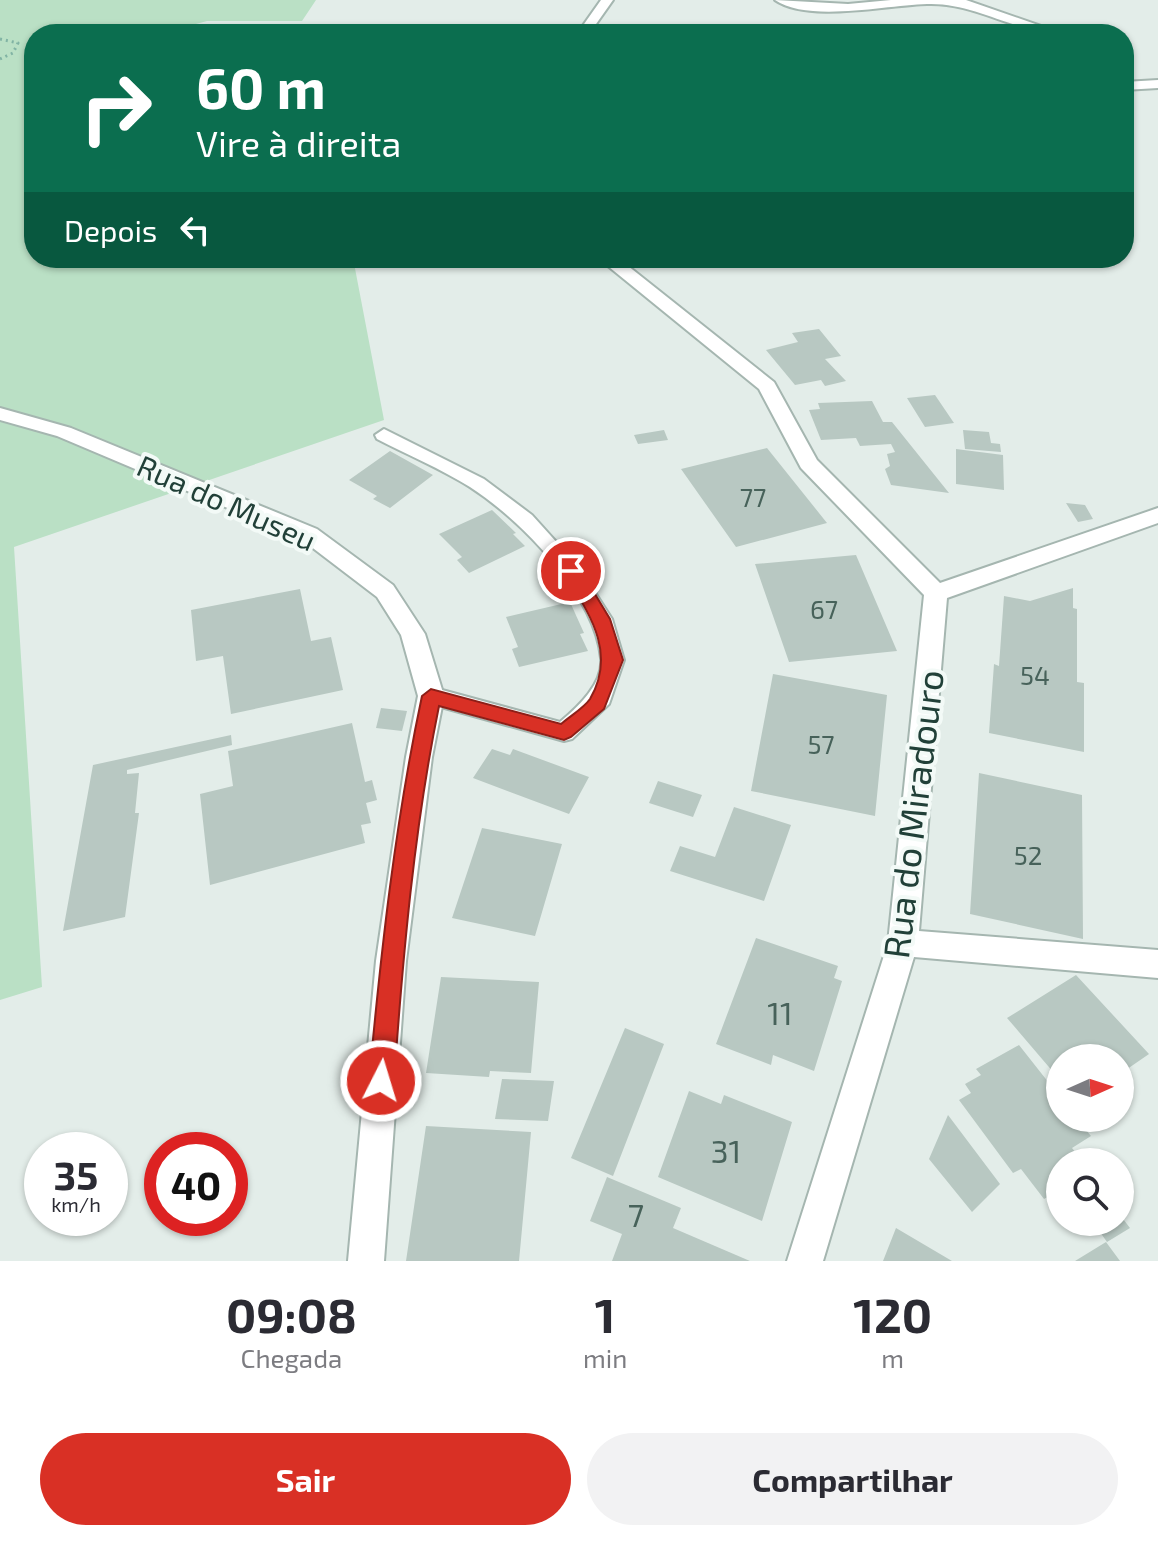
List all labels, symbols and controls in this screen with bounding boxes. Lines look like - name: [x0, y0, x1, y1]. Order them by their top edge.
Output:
- text: 60 m: [196, 53, 326, 120]
- icon: right: [64, 56, 168, 160]
- text: Vire à direita: [196, 121, 401, 164]
- icon: left: [173, 208, 217, 252]
- text: Depois: [64, 212, 157, 248]
- street label: Rua do Museu: [132, 447, 322, 557]
- house number: 77: [740, 481, 766, 512]
- pin: [537, 537, 605, 605]
- icon: arrive: [549, 549, 593, 593]
- house number: 67: [810, 593, 838, 624]
- house number: 54: [1020, 659, 1050, 690]
- street label: Rua do Miradouro: [873, 667, 951, 961]
- house number: 57: [807, 728, 835, 759]
- house number: 52: [1014, 839, 1042, 870]
- house number: 11: [767, 993, 793, 1031]
- position arrow: [339, 1039, 423, 1123]
- north arrow: [1046, 1044, 1134, 1132]
- map controls: [1046, 1044, 1134, 1236]
- house number: 31: [711, 1131, 741, 1169]
- speed limit sign: 40: [144, 1132, 248, 1236]
- button: search: [1046, 1148, 1134, 1236]
- text: 35: [54, 1150, 98, 1198]
- text: km/h: [51, 1192, 101, 1216]
- house number: 7: [628, 1195, 644, 1233]
- text: 09:08: [226, 1285, 357, 1343]
- text: 1: [595, 1285, 615, 1343]
- text: 120: [853, 1285, 932, 1343]
- text: Chegada: [241, 1342, 342, 1373]
- text: min: [583, 1342, 627, 1373]
- text: m: [881, 1342, 904, 1373]
- button: Sair: [40, 1433, 571, 1525]
- button: Compartilhar: [587, 1433, 1118, 1525]

